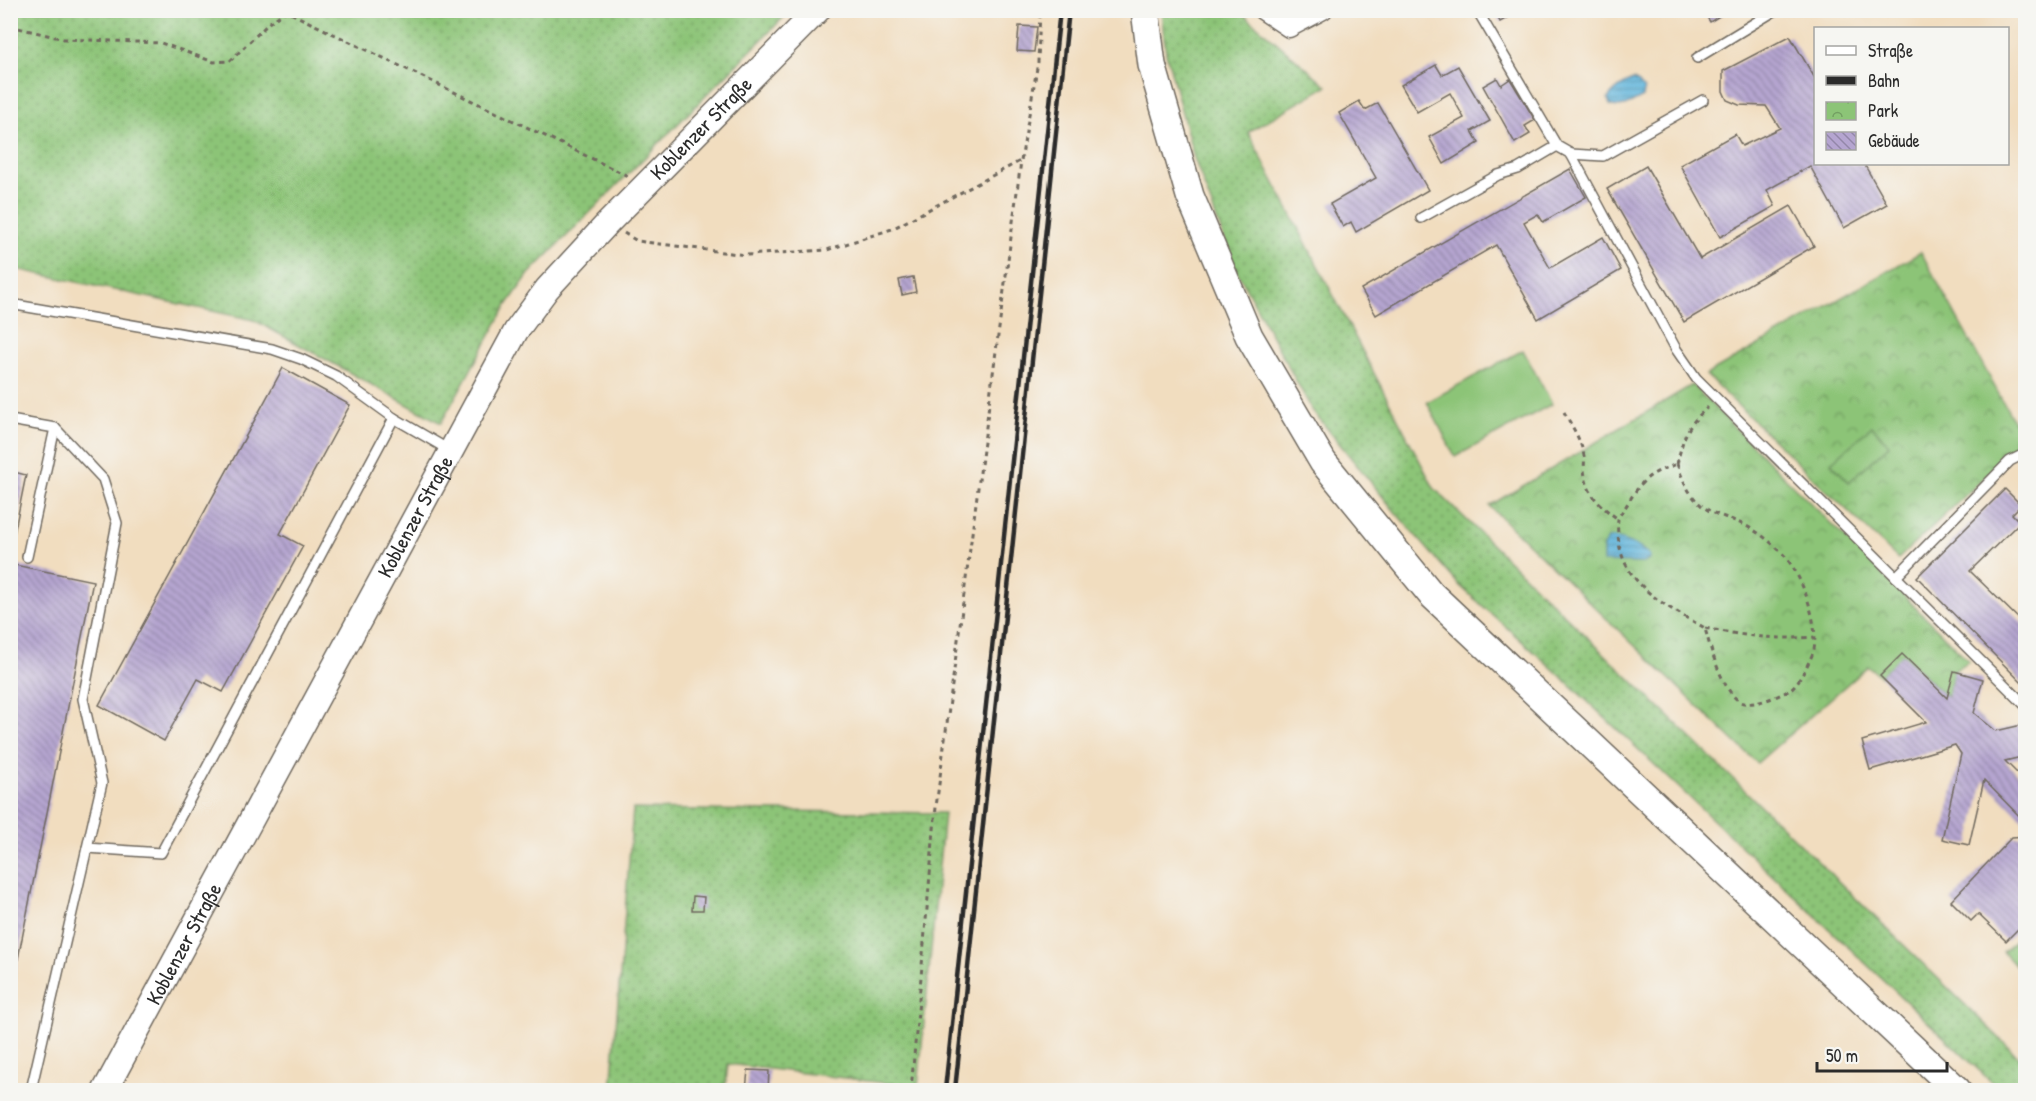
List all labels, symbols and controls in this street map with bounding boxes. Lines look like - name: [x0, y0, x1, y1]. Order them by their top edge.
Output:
- legend: [1814, 27, 2009, 165]
- text: Straße: [1868, 38, 1913, 63]
- text: Bahn: [1868, 68, 1900, 93]
- street label: Koblenzer Straße: [643, 70, 758, 186]
- text: Park: [1868, 98, 1899, 123]
- text: Gebäude: [1868, 128, 1920, 153]
- street label: Koblenzer Straße: [370, 450, 460, 582]
- street label: Koblenzer Straße: [139, 878, 228, 1010]
- scale bar: [1817, 1035, 1948, 1073]
- text: 50 m: [1826, 1043, 1858, 1068]

